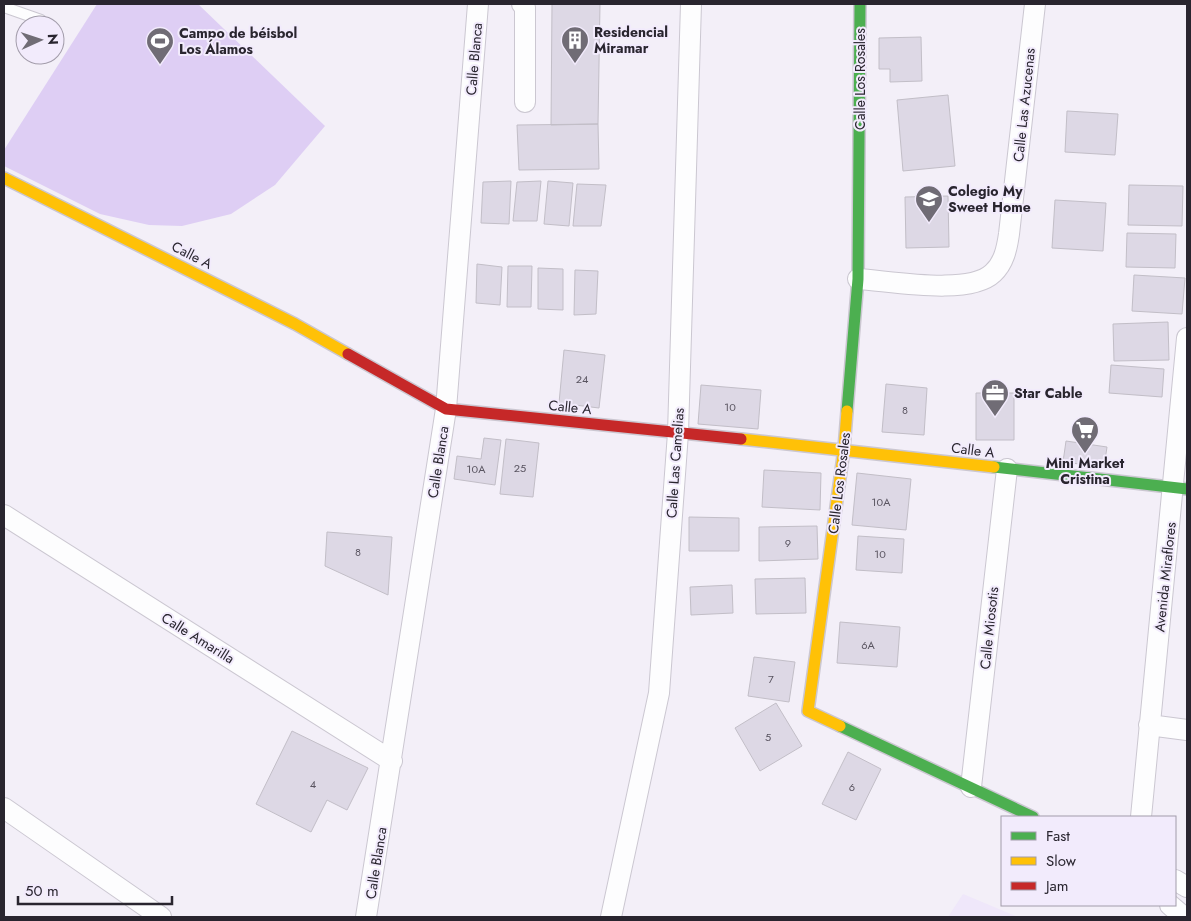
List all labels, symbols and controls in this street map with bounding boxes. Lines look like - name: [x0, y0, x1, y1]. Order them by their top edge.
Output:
- north arrow: [15, 15, 65, 65]
- street label: Calle Blanca: [461, 22, 487, 96]
- place label: Residencial Miramar: [594, 22, 668, 58]
- place label: Campo de béisbol Los Álamos: [179, 23, 297, 59]
- building icon: Residencial Miramar: [560, 25, 590, 64]
- sports icon: Campo de béisbol Los Álamos: [145, 26, 175, 65]
- street label: Calle Los Rosales: [850, 28, 870, 130]
- text: N: [43, 33, 63, 45]
- street label: Calle Las Azucenas: [1008, 47, 1040, 163]
- place label: Colegio My Sweet Home: [948, 181, 1031, 217]
- school or university icon: Colegio My Sweet Home: [914, 184, 944, 223]
- street label: Calle A: [168, 236, 217, 274]
- house number: 24: [576, 371, 589, 387]
- office icon: Star Cable: [980, 378, 1010, 417]
- place label: Star Cable: [1014, 383, 1083, 403]
- street label: Calle A: [547, 395, 593, 419]
- house number: 10: [724, 399, 736, 415]
- house number: 8: [902, 402, 908, 418]
- street label: Calle Las Camelias: [661, 407, 689, 519]
- supermarket icon: Mini Market Cristina: [1070, 415, 1100, 454]
- street label: Calle Blanca: [422, 425, 454, 499]
- street label: Calle Los Rosales: [823, 431, 855, 535]
- street label: Calle A: [950, 437, 997, 463]
- place label: Mini Market Cristina: [1046, 453, 1125, 489]
- house number: 25: [514, 460, 526, 476]
- house number: 10A: [467, 461, 486, 477]
- house number: 10A: [872, 494, 891, 510]
- street label: Avenida Miraflores: [1149, 521, 1181, 633]
- house number: 9: [785, 535, 791, 551]
- house number: 8: [355, 544, 361, 560]
- house number: 10: [874, 546, 886, 562]
- street label: Calle Miosotis: [975, 585, 1003, 670]
- street label: Calle Amarilla: [158, 608, 238, 668]
- house number: 6A: [861, 637, 876, 653]
- house number: 7: [768, 671, 774, 687]
- house number: 5: [765, 729, 771, 745]
- house number: 4: [310, 776, 317, 792]
- house number: 6: [849, 779, 855, 795]
- legend: [1001, 816, 1176, 906]
- text: Fast: [1046, 825, 1070, 847]
- street label: Calle Blanca: [360, 826, 392, 900]
- text: Slow: [1046, 850, 1077, 872]
- scale bar: [18, 874, 171, 906]
- text: Jam: [1044, 875, 1069, 897]
- text: 50 m: [25, 880, 59, 902]

